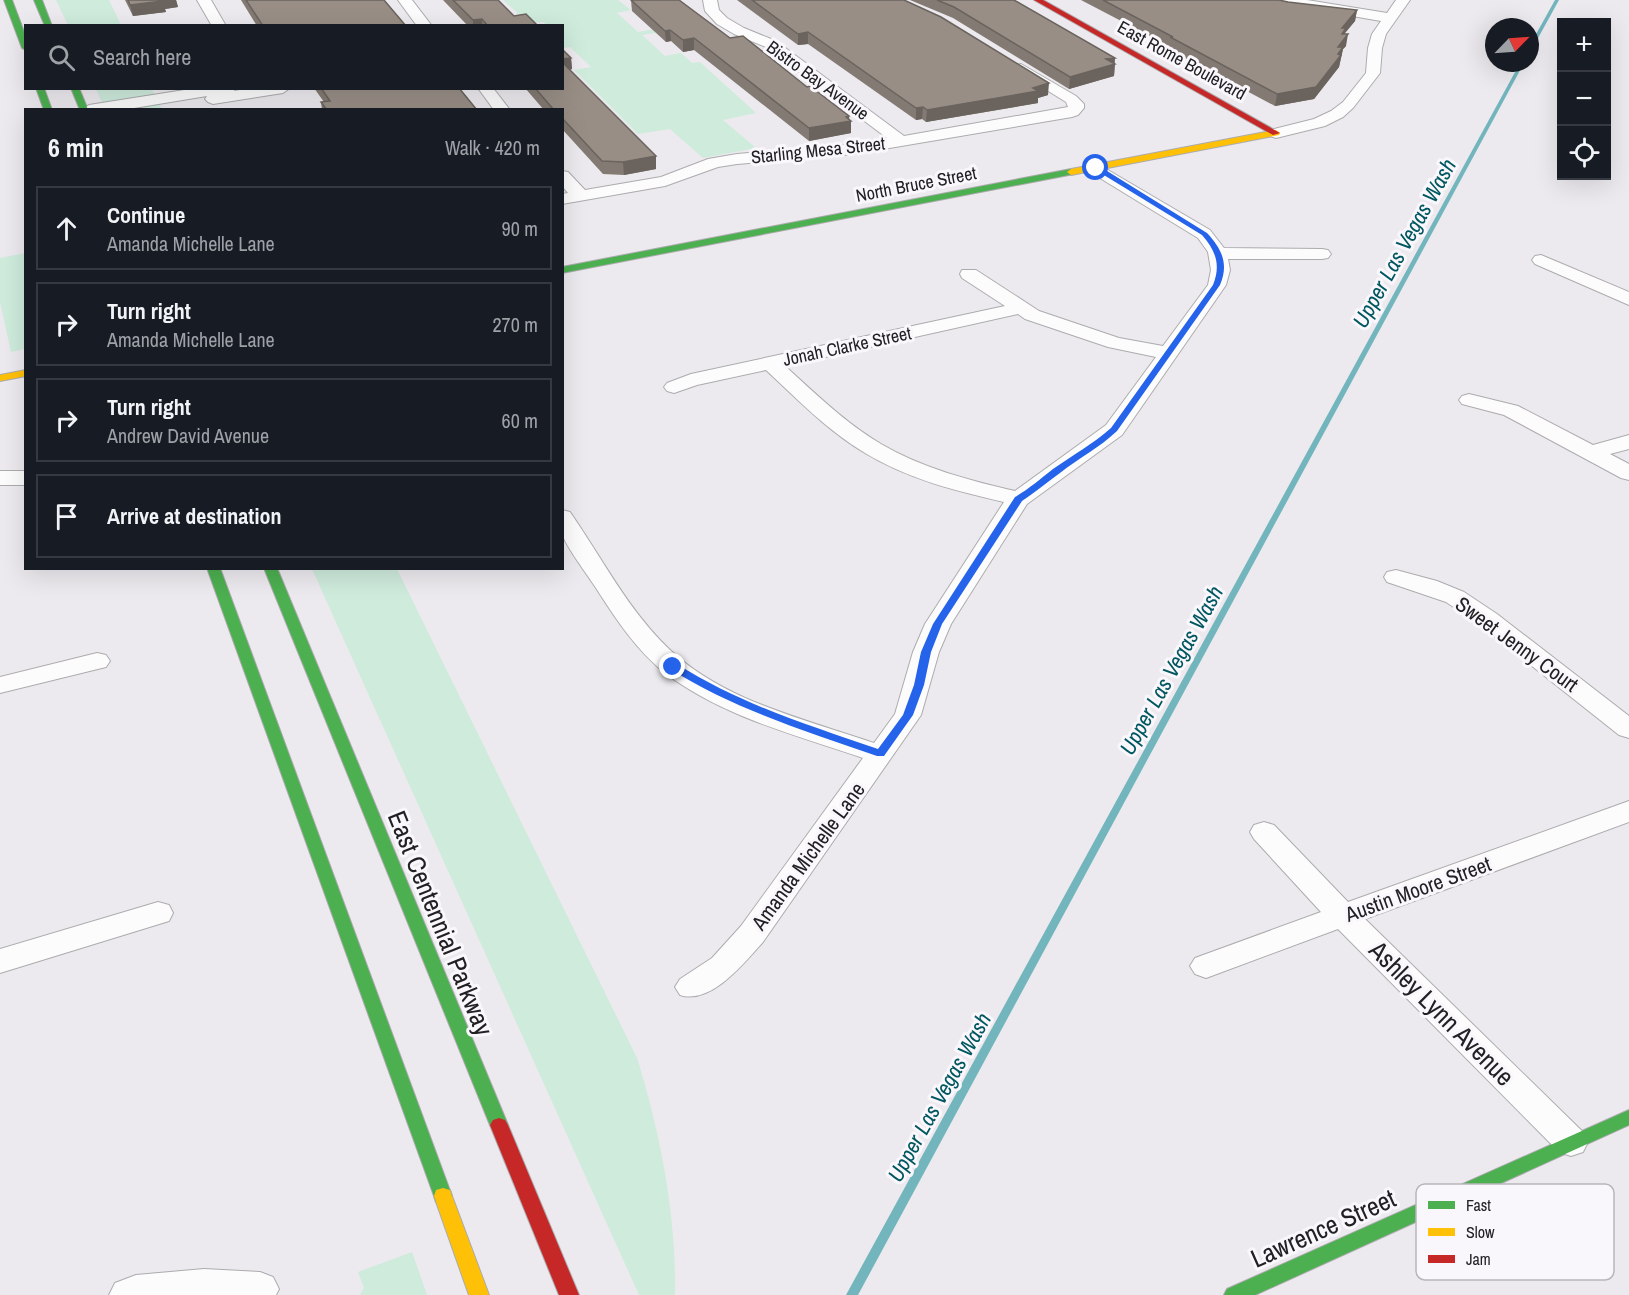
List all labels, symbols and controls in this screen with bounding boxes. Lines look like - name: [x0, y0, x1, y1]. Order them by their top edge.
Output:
- street label: East Rome Boulevard: [1113, 14, 1251, 106]
- north arrow: [1485, 18, 1539, 72]
- map controls: [1557, 18, 1611, 180]
- button: +: [1557, 18, 1611, 72]
- search box: [24, 24, 564, 90]
- street label: Bistro Bay Avenue: [762, 34, 874, 126]
- icon: search: [45, 41, 78, 74]
- text: Search here: [93, 42, 191, 72]
- button: −: [1557, 72, 1611, 126]
- button: locate: [1557, 126, 1611, 180]
- text: 6 min: [48, 130, 104, 165]
- street label: Starling Mesa Street: [750, 131, 886, 169]
- text: Walk · 420 m: [445, 134, 540, 161]
- water label: Upper Las Vegas Wash: [1345, 153, 1463, 333]
- route start: [1082, 154, 1108, 180]
- street label: North Bruce Street: [854, 160, 978, 208]
- text: Continue: [107, 200, 185, 230]
- icon: ahead: [50, 212, 83, 245]
- text: 90 m: [502, 215, 538, 242]
- text: Amanda Michelle Lane: [107, 230, 275, 257]
- text: Turn right: [107, 296, 191, 326]
- icon: right: [50, 308, 83, 341]
- text: 270 m: [492, 311, 538, 338]
- street label: Jonah Clarke Street: [781, 320, 913, 372]
- text: Amanda Michelle Lane: [107, 326, 275, 353]
- text: Turn right: [107, 392, 191, 422]
- icon: right: [50, 404, 83, 437]
- text: 60 m: [502, 407, 538, 434]
- text: Andrew David Avenue: [107, 422, 269, 449]
- icon: arrive: [50, 500, 83, 533]
- text: Arrive at destination: [107, 501, 281, 531]
- water label: Upper Las Vegas Wash: [1112, 580, 1230, 760]
- street label: Sweet Jenny Court: [1450, 590, 1585, 699]
- route end: [659, 653, 685, 679]
- street label: Amanda Michelle Lane: [744, 776, 871, 937]
- street label: East Centennial Parkway: [380, 805, 502, 1041]
- street label: Austin Moore Street: [1340, 849, 1495, 929]
- street label: Ashley Lynn Avenue: [1361, 932, 1522, 1093]
- water label: Upper Las Vegas Wash: [880, 1007, 998, 1187]
- street label: Lawrence Street: [1245, 1180, 1401, 1276]
- legend: [1416, 1184, 1614, 1280]
- text: Fast: [1466, 1194, 1491, 1216]
- text: Slow: [1466, 1221, 1495, 1243]
- text: Jam: [1466, 1248, 1491, 1270]

